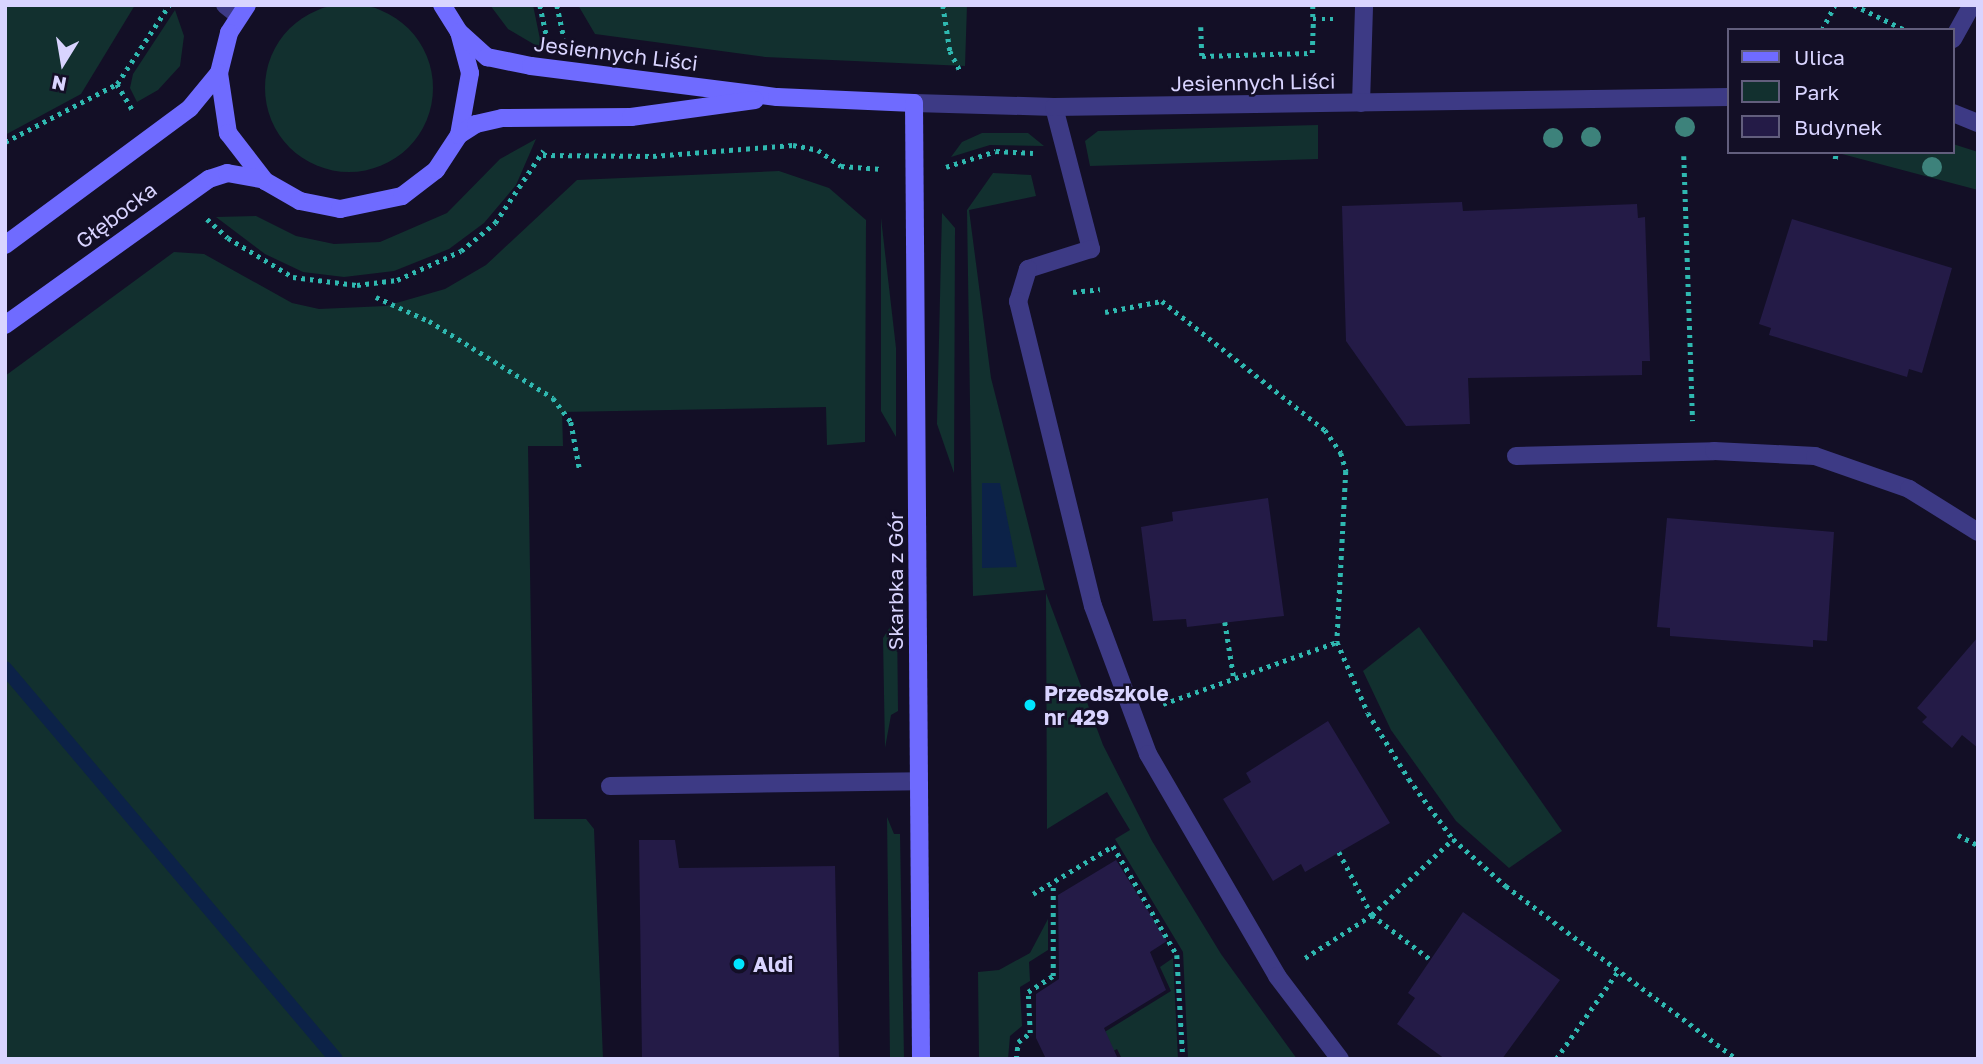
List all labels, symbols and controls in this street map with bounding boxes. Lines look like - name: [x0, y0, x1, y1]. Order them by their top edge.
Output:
- north arrow: [28, 28, 98, 98]
- legend: [1728, 28, 1955, 154]
- street label: Jesiennych Liści: [533, 30, 699, 76]
- text: Ulica: [1794, 44, 1845, 70]
- street label: Jesiennych Liści: [1170, 68, 1336, 96]
- text: N: [50, 71, 68, 97]
- text: Park: [1794, 79, 1839, 105]
- text: Budynek: [1794, 114, 1882, 140]
- street label: Głębocka: [71, 176, 161, 254]
- street label: Skarbka z Gór: [882, 512, 908, 650]
- place label: Przedszkole nr 429: [1044, 680, 1169, 730]
- marker: Przedszkole nr 429: [1022, 697, 1038, 713]
- place label: Aldi: [753, 951, 793, 977]
- marker: Aldi: [731, 956, 747, 972]

